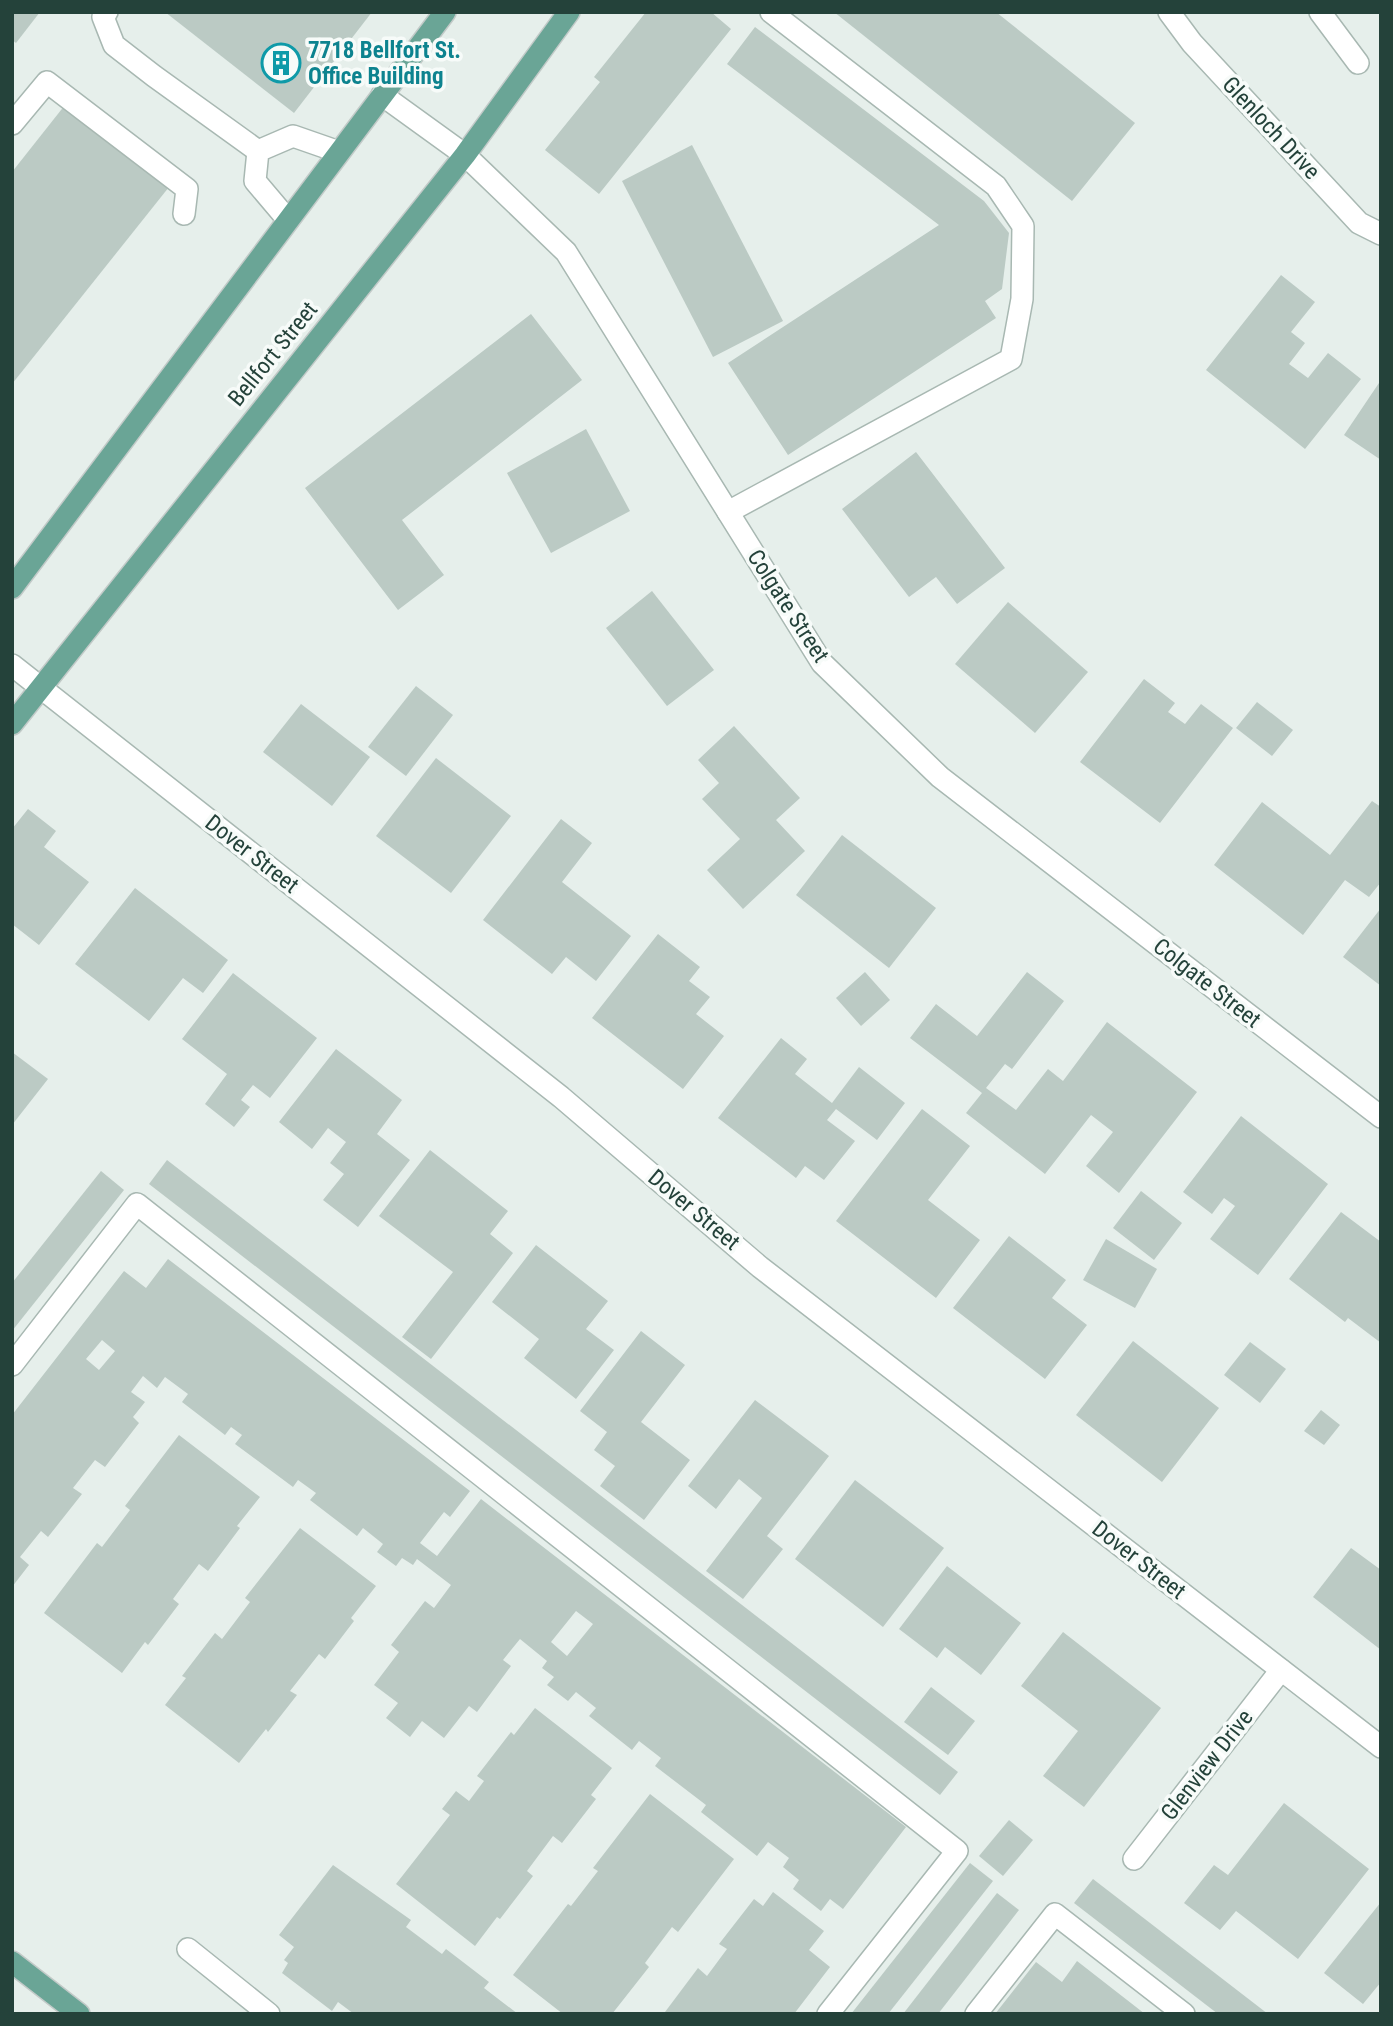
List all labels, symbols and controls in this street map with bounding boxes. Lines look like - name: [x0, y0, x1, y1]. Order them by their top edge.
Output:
- place label: 7718 Bellfort St. Office Building: [308, 37, 461, 90]
- building icon: 7718 Bellfort St. Office Building: [260, 42, 302, 84]
- street label: Glenloch Drive: [1217, 71, 1325, 185]
- street label: Bellfort Street: [223, 296, 323, 412]
- street label: Colgate Street: [742, 545, 834, 667]
- street label: Dover Street: [200, 809, 304, 899]
- street label: Colgate Street: [1148, 933, 1266, 1033]
- street label: Dover Street: [643, 1164, 745, 1256]
- street label: Dover Street: [1087, 1515, 1191, 1605]
- street label: Glenview Drive: [1155, 1704, 1259, 1826]

